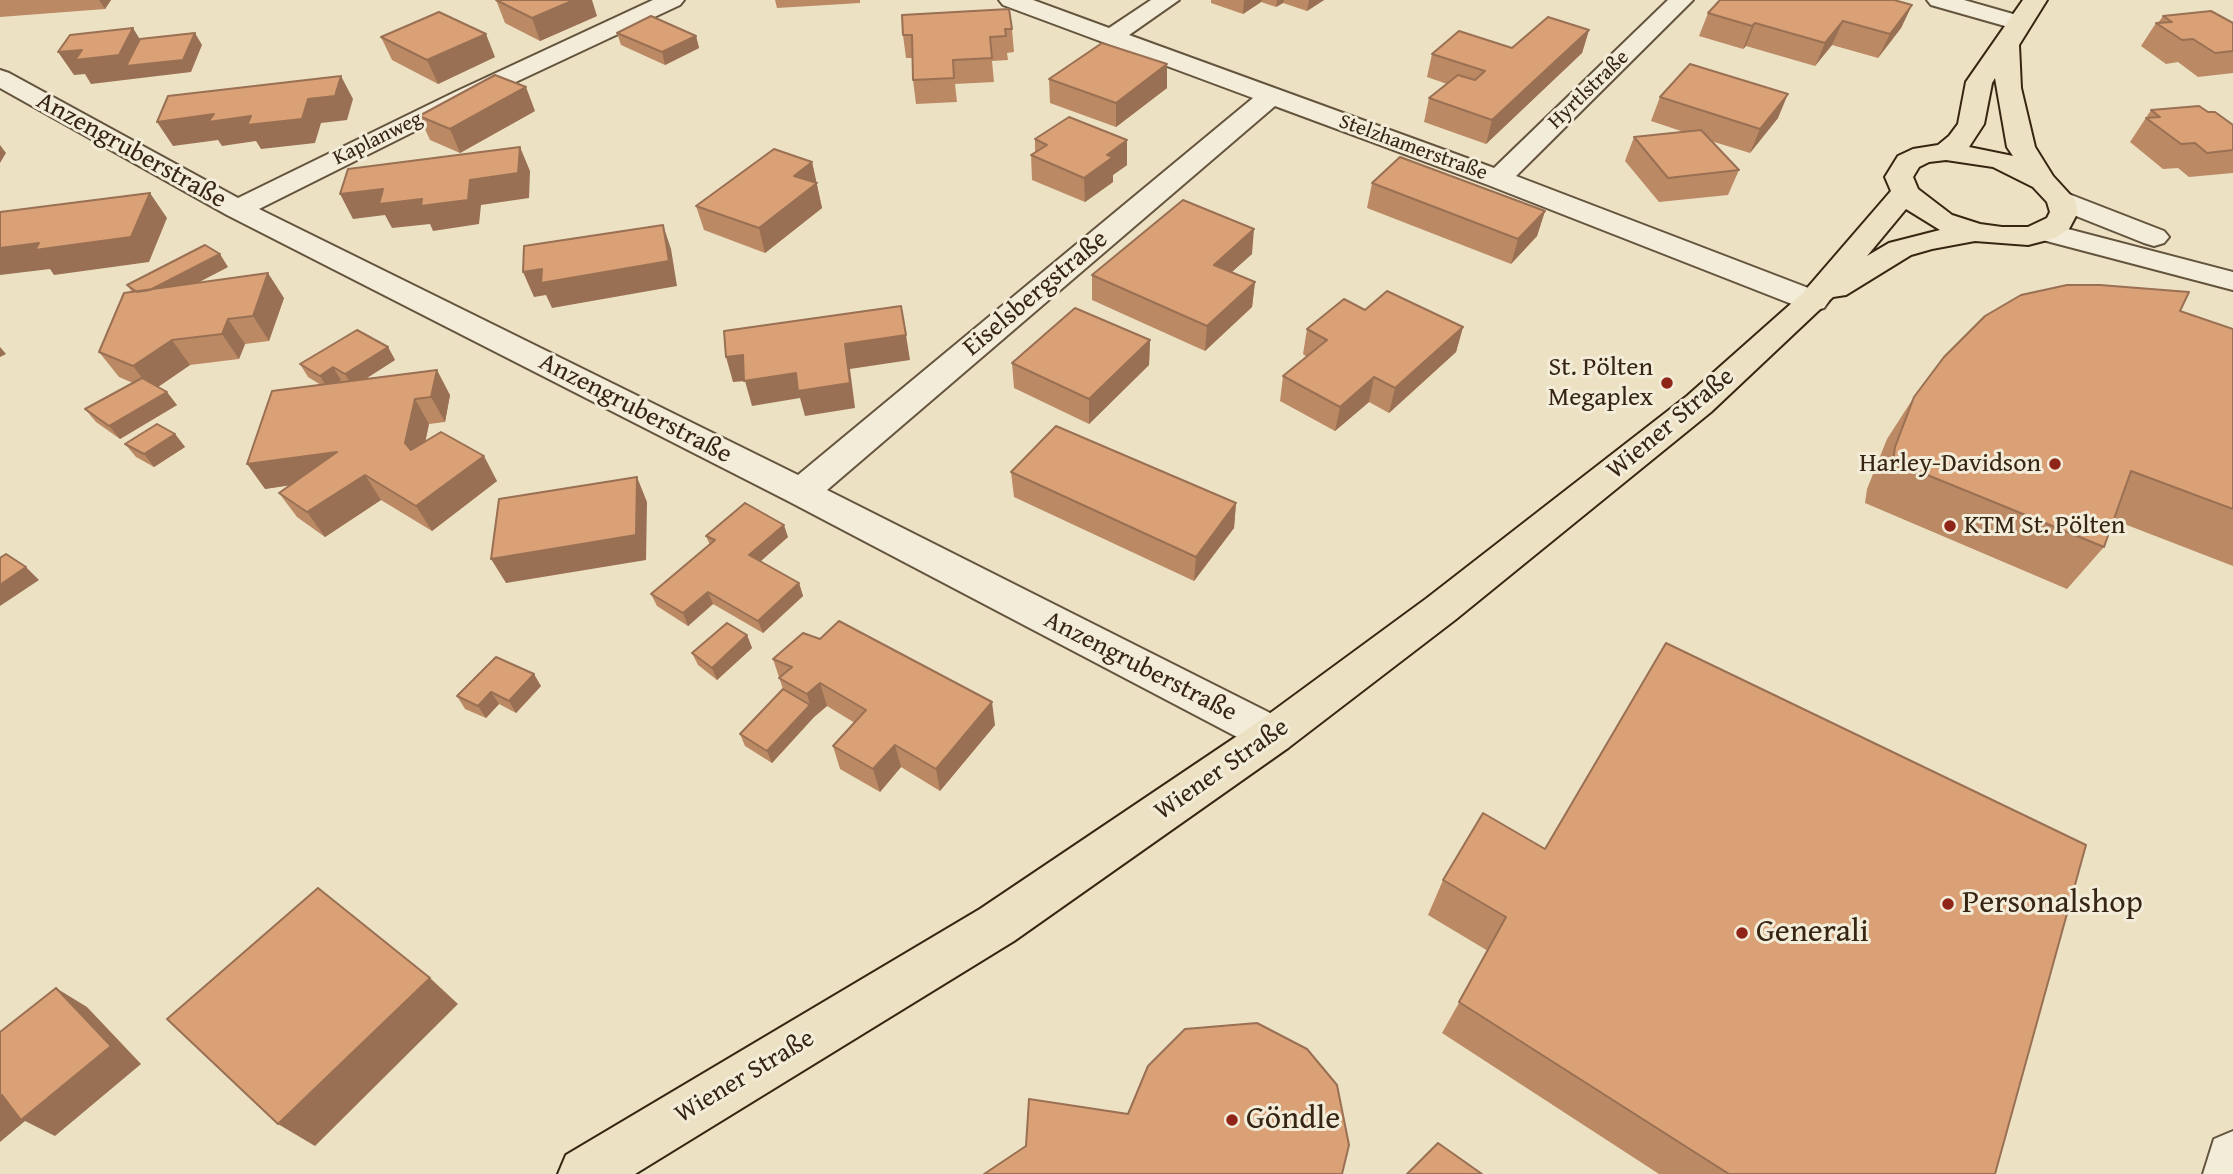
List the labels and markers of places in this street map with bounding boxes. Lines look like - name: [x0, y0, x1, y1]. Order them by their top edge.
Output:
- place label: St. Pölten Megaplex: [1548, 352, 1653, 414]
- marker: St. Pölten Megaplex: [1659, 375, 1675, 391]
- place label: Harley-Davidson: [1859, 448, 2041, 480]
- marker: Harley-Davidson: [2047, 456, 2063, 472]
- place label: KTM St. Pölten: [1964, 510, 2125, 542]
- marker: KTM St. Pölten: [1942, 518, 1958, 534]
- place label: Personalshop: [1962, 885, 2143, 923]
- marker: Personalshop: [1940, 896, 1956, 912]
- place label: Generali: [1756, 914, 1869, 952]
- marker: Generali: [1734, 925, 1750, 941]
- place label: Göndle: [1246, 1101, 1340, 1139]
- marker: Göndle: [1224, 1112, 1240, 1128]

